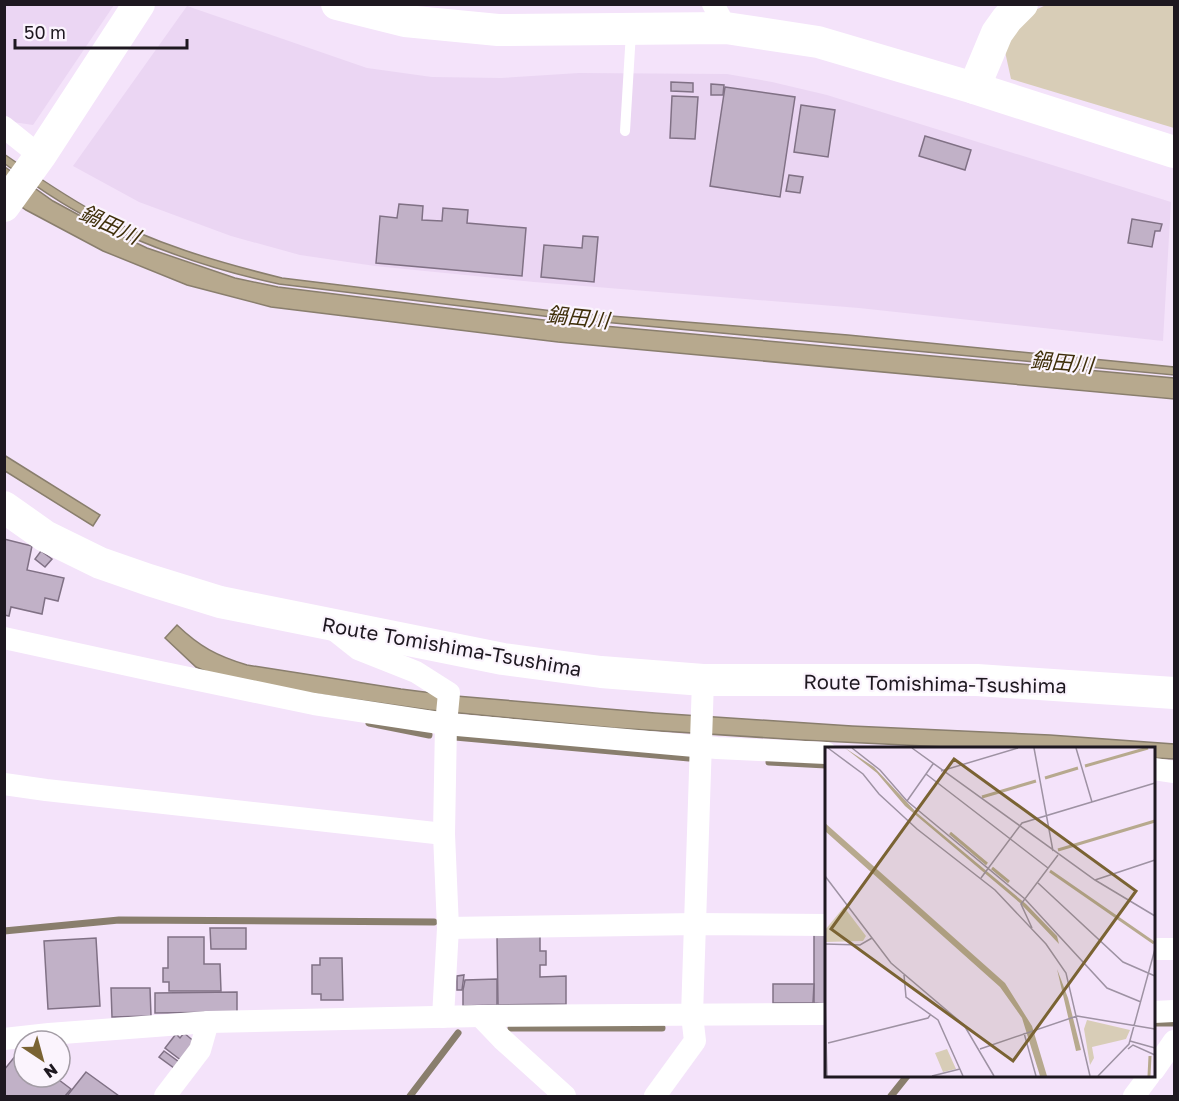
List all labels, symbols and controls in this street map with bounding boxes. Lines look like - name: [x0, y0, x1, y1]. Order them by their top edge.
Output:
- scale bar: [15, 12, 188, 50]
- text: 50 m: [24, 21, 66, 43]
- water label: 鍋田川: [76, 199, 146, 250]
- water label: 鍋田川: [545, 301, 613, 333]
- water label: 鍋田川: [1029, 346, 1097, 378]
- street label: Route Tomishima-Tsushima: [320, 611, 584, 681]
- street label: Route Tomishima-Tsushima: [803, 669, 1067, 697]
- inset map: [825, 747, 1155, 1077]
- north arrow: [12, 1029, 72, 1089]
- text: N: [40, 1059, 62, 1083]

